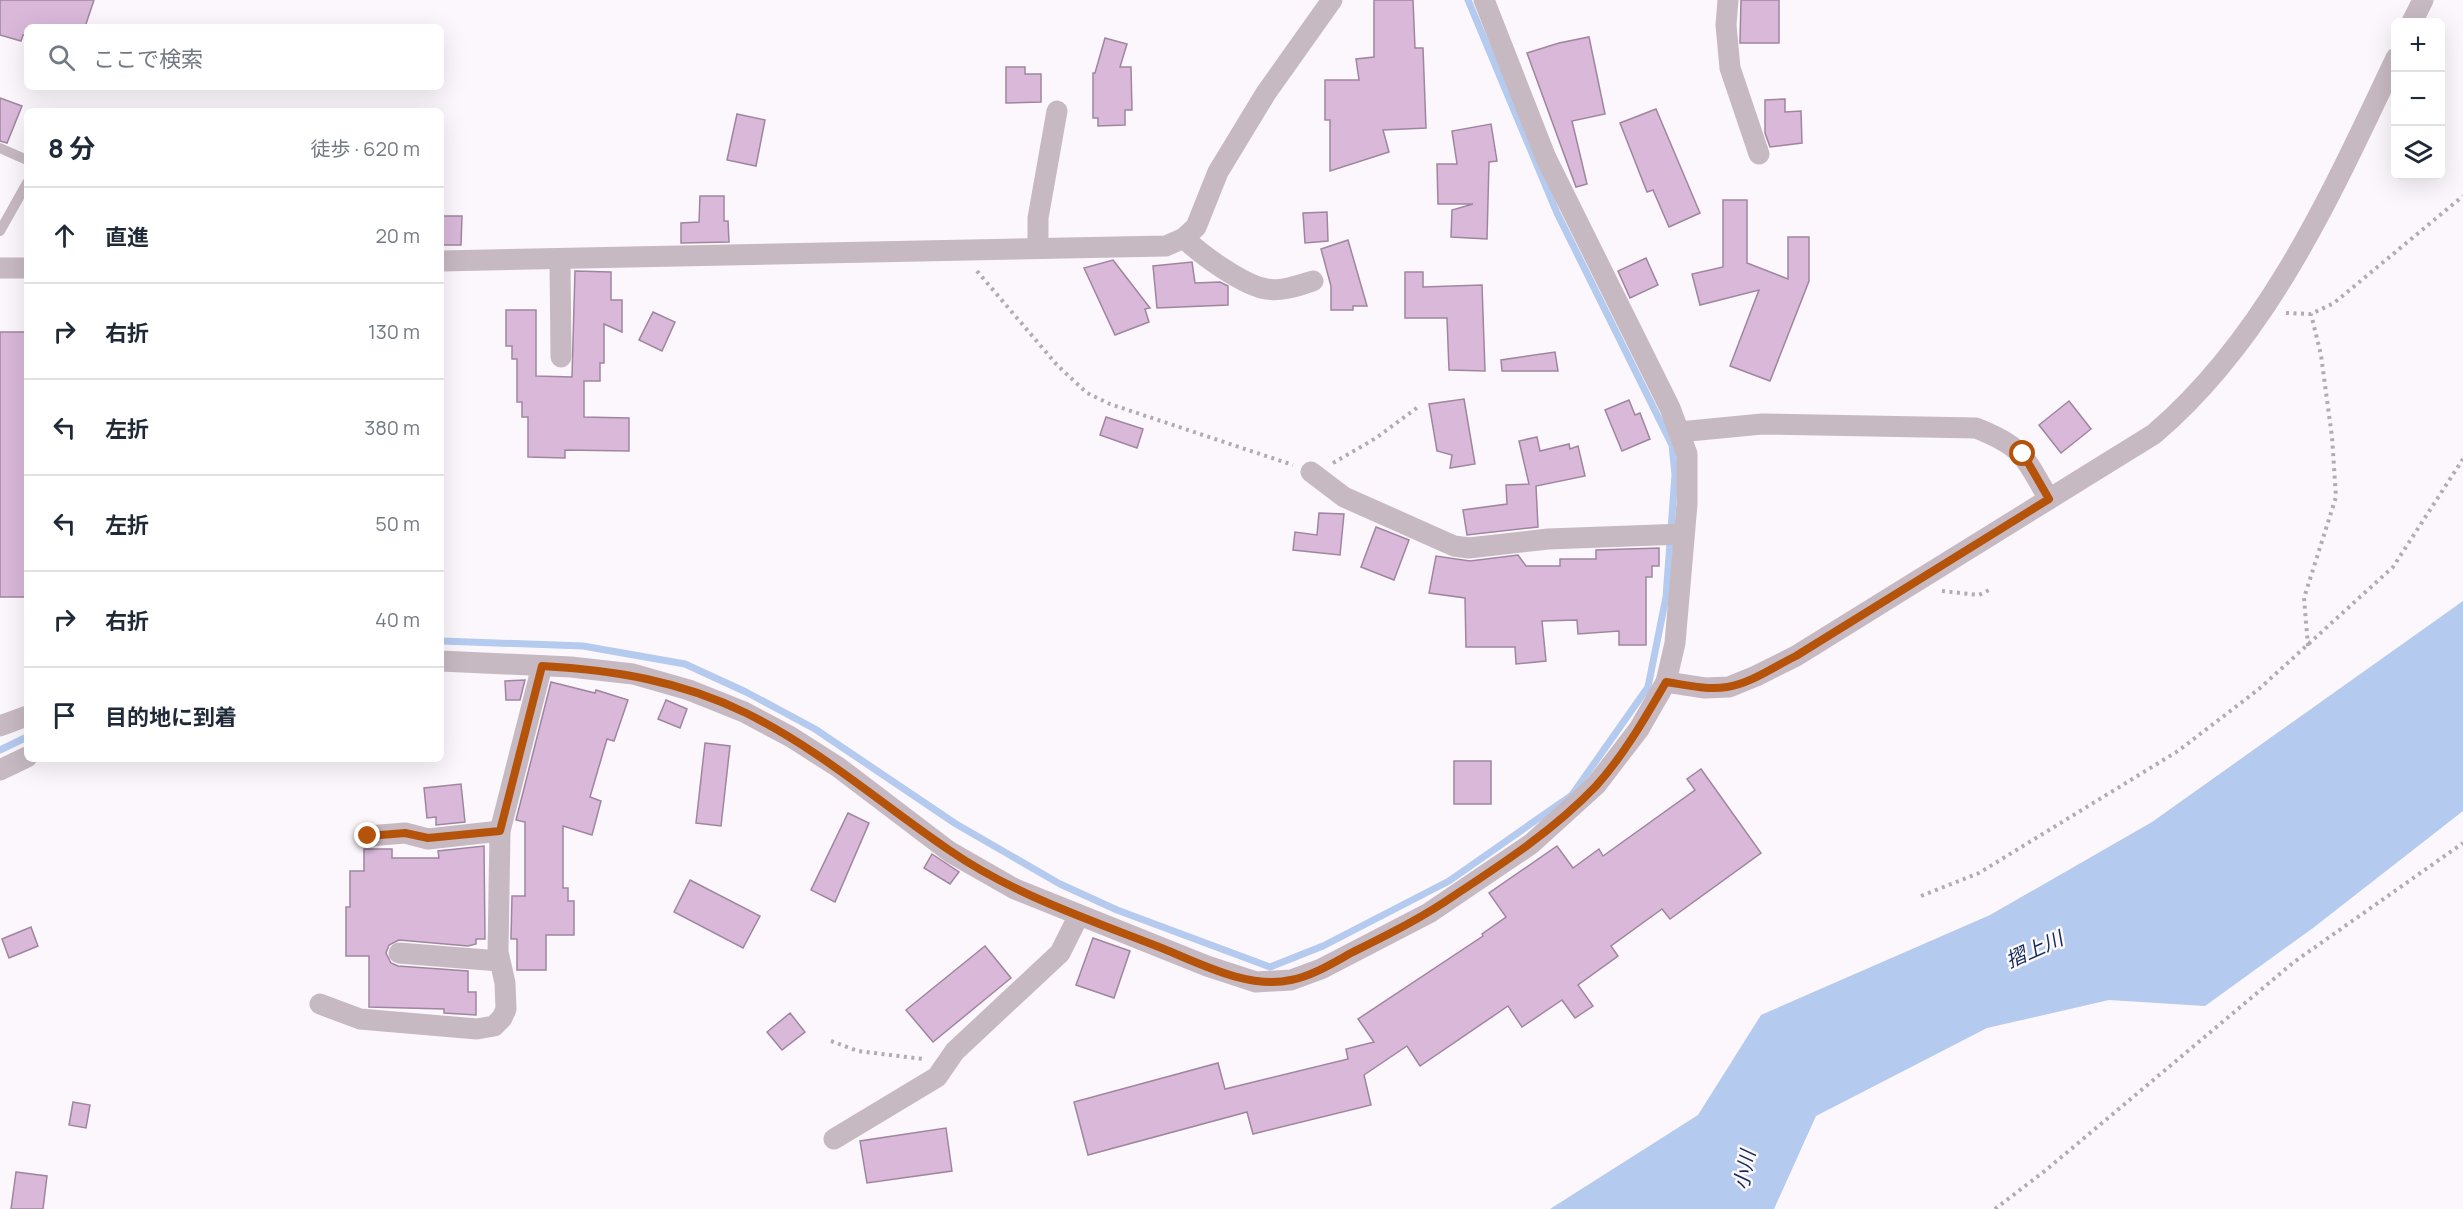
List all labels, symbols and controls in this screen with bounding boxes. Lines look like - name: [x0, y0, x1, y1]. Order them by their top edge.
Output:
- map controls: [2391, 18, 2445, 180]
- button: +: [2391, 18, 2445, 72]
- search box: [24, 24, 444, 90]
- icon: search: [45, 41, 78, 74]
- text: ここで検索: [93, 44, 203, 74]
- button: −: [2391, 72, 2445, 126]
- button: layers: [2391, 126, 2445, 180]
- text: 8 分: [48, 130, 95, 166]
- text: 徒歩 · 620 m: [311, 135, 420, 162]
- icon: ahead: [48, 219, 81, 252]
- text: 直進: [105, 222, 149, 252]
- text: 20 m: [375, 222, 420, 249]
- icon: right: [48, 315, 81, 348]
- text: 右折: [105, 318, 149, 348]
- text: 130 m: [368, 318, 420, 345]
- icon: left: [48, 411, 81, 444]
- text: 左折: [105, 414, 149, 444]
- text: 380 m: [364, 414, 420, 441]
- route start: [2009, 440, 2035, 466]
- icon: left: [48, 507, 81, 540]
- text: 左折: [105, 510, 149, 540]
- text: 50 m: [375, 510, 420, 537]
- icon: right: [48, 603, 81, 636]
- text: 右折: [105, 606, 149, 636]
- text: 40 m: [375, 606, 420, 633]
- icon: arrive: [48, 699, 81, 732]
- text: 目的地に到着: [105, 702, 237, 732]
- route end: [354, 822, 380, 848]
- water label: 摺上川: [2001, 924, 2069, 974]
- water label: 小川: [1727, 1146, 1761, 1192]

